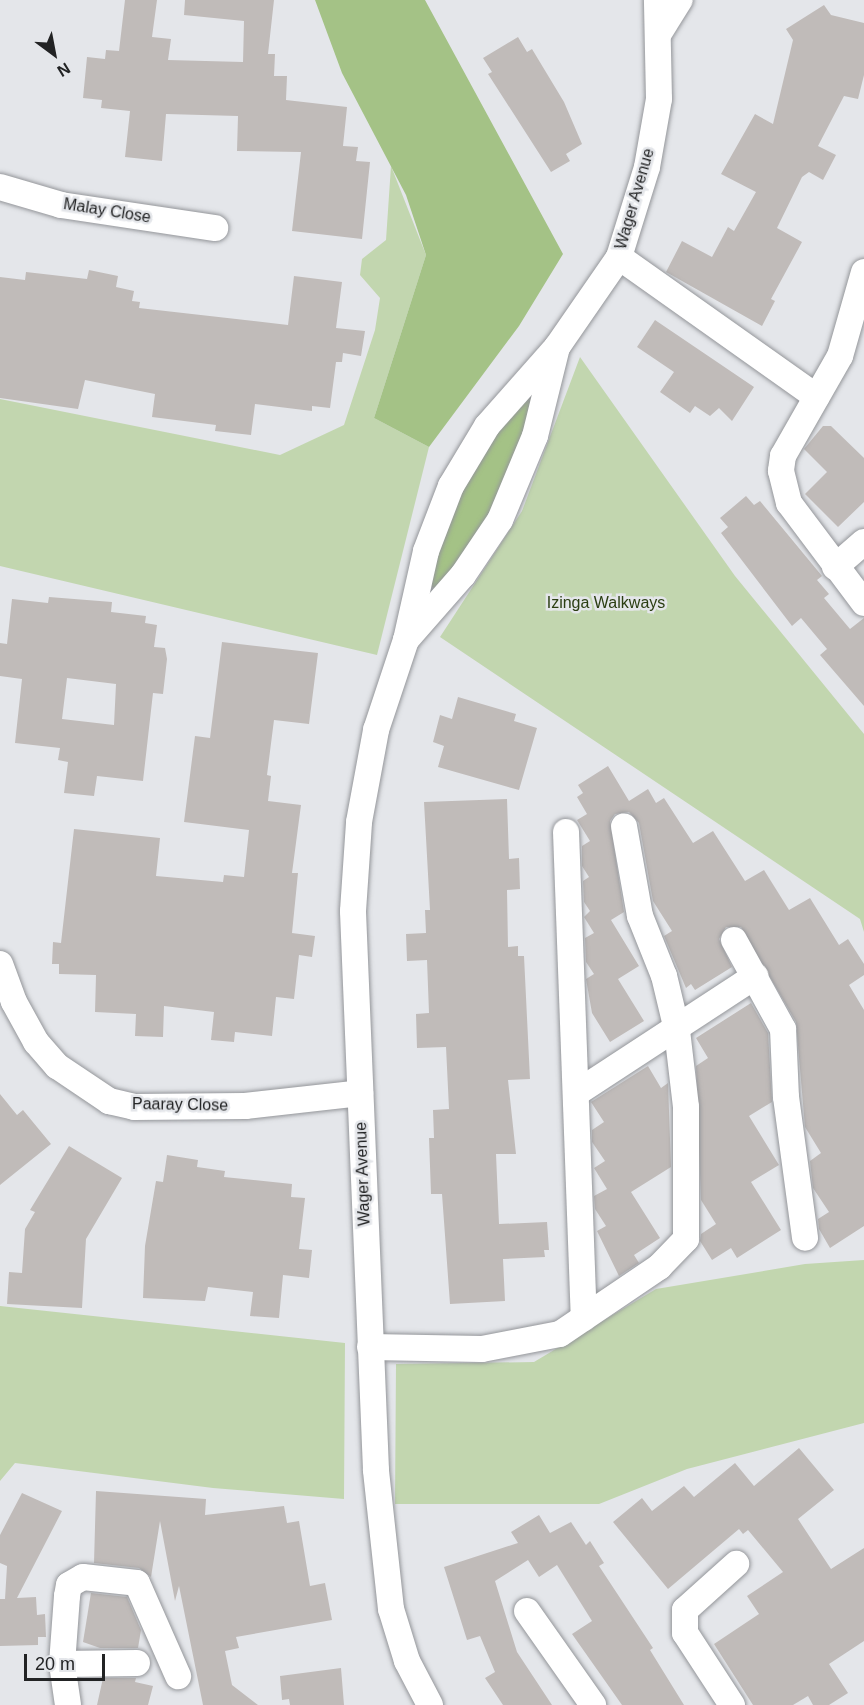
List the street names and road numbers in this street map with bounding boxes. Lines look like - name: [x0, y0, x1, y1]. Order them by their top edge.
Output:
- street label: Wager Avenue: [611, 146, 659, 252]
- street label: Malay Close: [62, 195, 152, 227]
- street label: Paaray Close: [132, 1095, 228, 1115]
- street label: Wager Avenue: [352, 1121, 374, 1227]

